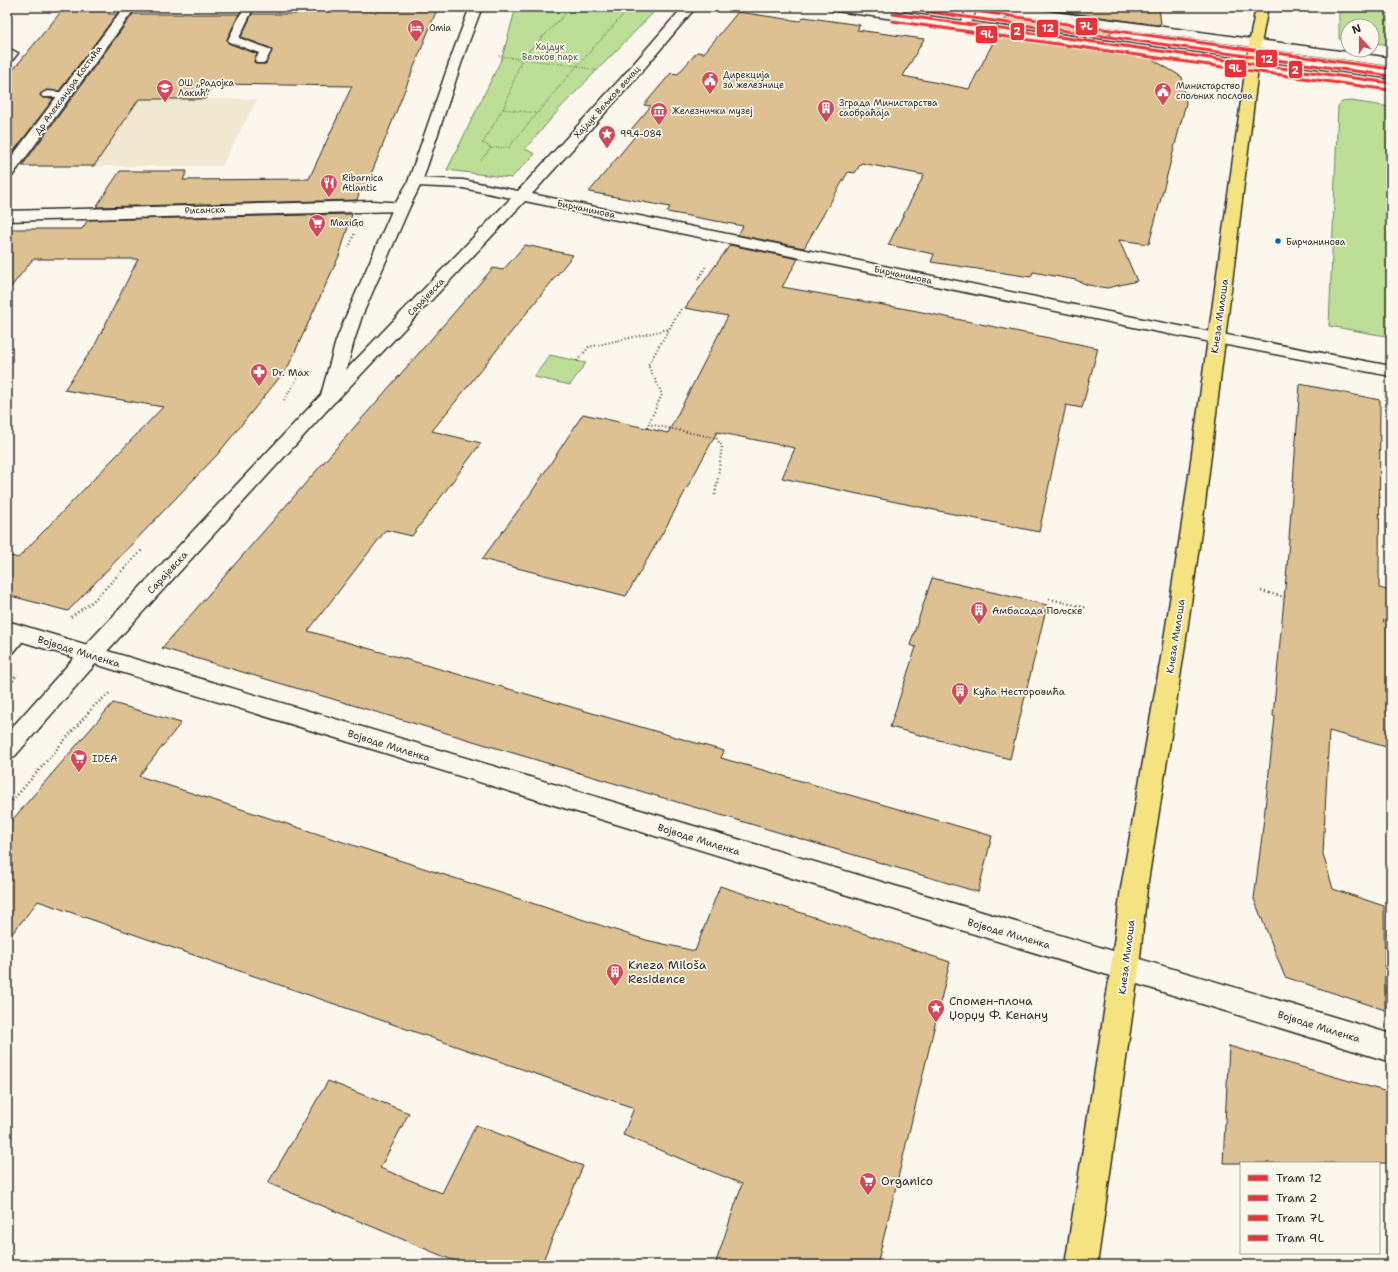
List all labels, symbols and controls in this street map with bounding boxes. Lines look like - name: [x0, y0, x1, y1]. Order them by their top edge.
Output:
- line badge: 7L: [1075, 17, 1098, 36]
- hotel icon: Omia: [406, 18, 426, 43]
- north arrow: [1340, 18, 1380, 58]
- line badge: 12: [1036, 19, 1059, 38]
- text: 7L: [1079, 19, 1093, 34]
- text: N: [1350, 20, 1364, 38]
- text: 12: [1042, 21, 1054, 36]
- place label: Omia: [429, 22, 452, 34]
- line badge: 2: [1010, 22, 1025, 41]
- text: 2: [1013, 24, 1021, 39]
- line badge: 9L: [975, 25, 998, 44]
- text: 9L: [980, 27, 994, 42]
- park label: Хајдук Вељков парк: [522, 41, 578, 63]
- street label: Др Александра Костића: [32, 43, 105, 137]
- line badge: 12: [1255, 49, 1278, 68]
- text: 12: [1261, 52, 1273, 67]
- line badge: 9L: [1224, 59, 1247, 78]
- line badge: 2: [1288, 60, 1303, 79]
- text: 9L: [1228, 61, 1242, 76]
- street label: Хајдук Вељков венац: [571, 63, 643, 141]
- text: 2: [1291, 63, 1299, 78]
- place label: Дирекција за железнице: [723, 69, 784, 91]
- public building icon: Дирекција за железнице: [700, 70, 720, 95]
- place label: ОШ „Радојка Лакић”: [178, 77, 235, 99]
- school or university icon: ОШ „Радојка Лакић”: [155, 78, 175, 103]
- place label: Министарство спољних послова: [1176, 80, 1253, 102]
- public building icon: Министарство спољних послова: [1153, 81, 1173, 106]
- place label: Зграда Министарства саобраћаја: [839, 97, 938, 119]
- building icon: Зграда Министарства саобраћаја: [816, 98, 836, 123]
- museum icon: Железнички музеј: [649, 101, 669, 126]
- place label: Железнички музеј: [672, 105, 753, 117]
- place icon: 99.4-084: [597, 124, 617, 149]
- place label: 99.4-084: [620, 128, 662, 140]
- place label: Ribarnica Atlantic: [342, 172, 383, 194]
- restaurant icon: Ribarnica Atlantic: [319, 173, 339, 198]
- street label: Бирчанинова: [556, 197, 617, 221]
- street label: Рисанска: [184, 203, 226, 217]
- supermarket icon: MaxiGo: [307, 213, 327, 238]
- place label: MaxiGo: [330, 217, 364, 229]
- marker: Бирчанинова: [1273, 236, 1283, 246]
- place label: Бирчанинова: [1286, 236, 1346, 248]
- street label: Бирчанинова: [873, 263, 934, 287]
- street label: Сарајевска: [405, 275, 447, 319]
- street label: Кнеза Милоша: [1208, 277, 1231, 354]
- pharmacy icon: Dr. Max: [249, 362, 269, 387]
- place label: Dr. Max: [272, 366, 309, 379]
- street label: Сарајевска: [144, 548, 191, 596]
- street label: Кнеза Милоша: [1163, 597, 1188, 674]
- building icon: Амбасада Пољске: [969, 600, 989, 625]
- place label: Амбасада Пољске: [992, 604, 1083, 617]
- street label: Војводе Миленка: [36, 633, 122, 670]
- building icon: Кућа Несторовића: [950, 681, 970, 706]
- place label: Кућа Несторовића: [973, 685, 1066, 698]
- street label: Војводе Миленка: [346, 727, 432, 764]
- supermarket icon: IDEA: [69, 748, 89, 773]
- place label: IDEA: [92, 752, 117, 765]
- street label: Војводе Миленка: [656, 821, 742, 858]
- street label: Војводе Миленка: [966, 915, 1052, 952]
- street label: Кнеза Милоша: [1115, 918, 1138, 995]
- place label: Kneza Miloša Residence: [628, 957, 707, 987]
- building icon: Kneza Miloša Residence: [605, 962, 625, 987]
- place label: Спомен-плоча Џорџу Ф. Кенану: [949, 993, 1048, 1023]
- place icon: Спомен-плоча Џорџу Ф. Кенану: [926, 998, 946, 1023]
- street label: Војводе Миленка: [1276, 1008, 1362, 1045]
- legend: [1240, 1162, 1380, 1254]
- text: Tram 12: [1276, 1170, 1322, 1186]
- supermarket icon: Organico: [858, 1171, 878, 1196]
- place label: Organico: [881, 1173, 933, 1189]
- text: Tram 2: [1276, 1190, 1318, 1206]
- text: Tram 7L: [1276, 1210, 1325, 1226]
- text: Tram 9L: [1276, 1230, 1325, 1246]

